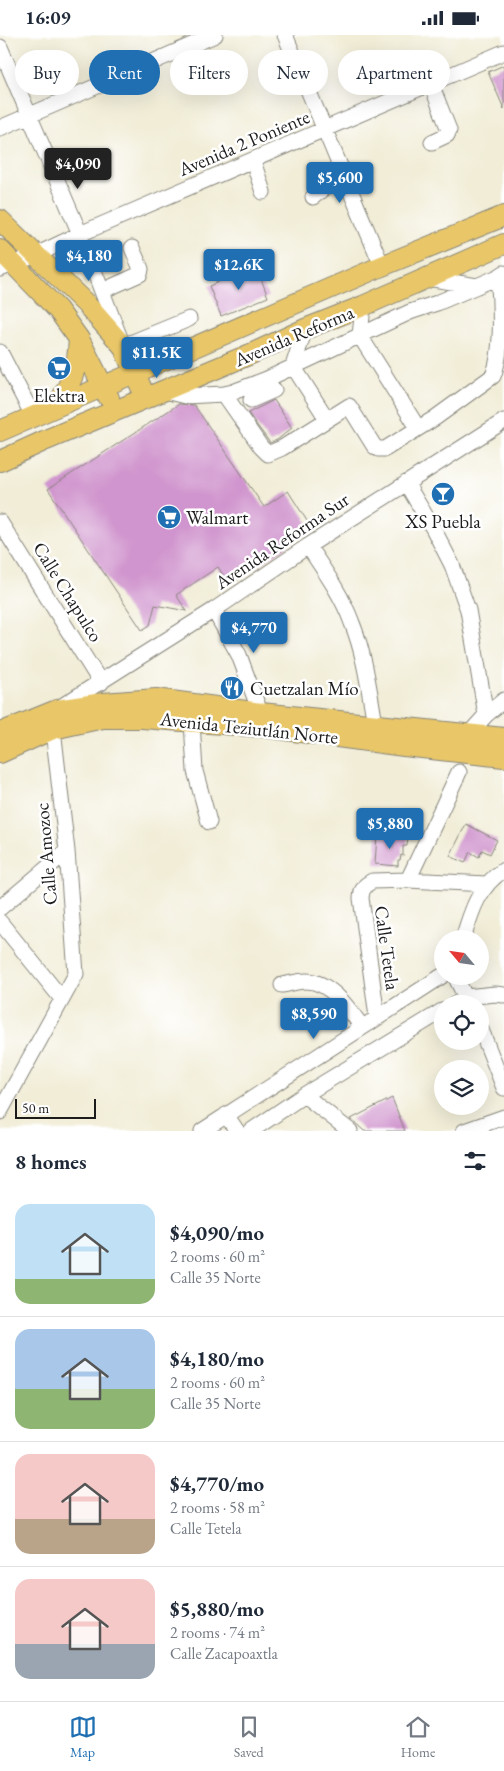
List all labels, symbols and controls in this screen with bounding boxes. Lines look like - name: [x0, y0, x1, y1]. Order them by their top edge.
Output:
- text: 16:09: [25, 5, 71, 30]
- chip: Buy: [15, 50, 79, 95]
- chip: Rent: [89, 50, 160, 95]
- chip: Filters: [170, 50, 248, 95]
- chip: New: [258, 50, 328, 95]
- chip: Apartment: [338, 50, 450, 95]
- street label: Avenida 2 Poniente: [174, 104, 313, 182]
- pin: $4,090: [37, 147, 119, 190]
- text: $4,090: [55, 153, 101, 174]
- pin: $5,600: [299, 161, 381, 204]
- text: $5,600: [317, 167, 363, 188]
- pin: $4,180: [48, 239, 130, 282]
- text: $4,180: [66, 245, 112, 266]
- pin: $12.6K: [198, 249, 280, 291]
- text: $12.6K: [215, 254, 263, 275]
- street label: Avenida Reforma: [230, 299, 358, 373]
- pin: $11.5K: [116, 337, 198, 379]
- text: $11.5K: [133, 342, 181, 363]
- supermarket icon: Elektra: [46, 355, 72, 381]
- place label: Elektra: [33, 383, 85, 408]
- bar icon: XS Puebla: [430, 481, 456, 507]
- street label: Avenida Reforma Sur: [209, 487, 354, 596]
- supermarket icon: Walmart: [156, 504, 182, 530]
- place label: Walmart: [186, 505, 248, 530]
- place label: XS Puebla: [404, 509, 481, 534]
- street label: Calle Chapulco: [27, 537, 109, 647]
- pin: $4,770: [213, 611, 295, 654]
- text: $4,770: [231, 617, 277, 638]
- restaurant icon: Cuetzalan Mío: [219, 675, 245, 701]
- place label: Cuetzalan Mío: [250, 676, 359, 701]
- street label: Avenida Teziutlán Norte: [158, 706, 339, 750]
- street label: Calle Amozoc: [29, 801, 63, 906]
- pin: $5,880: [349, 807, 431, 850]
- text: $5,880: [367, 813, 413, 834]
- street label: Calle Tetela: [369, 904, 405, 992]
- north arrow: [434, 930, 489, 985]
- map controls: [434, 930, 489, 1115]
- button: locate: [434, 995, 489, 1050]
- pin: $8,590: [273, 997, 355, 1040]
- text: $8,590: [291, 1003, 337, 1024]
- button: layers: [434, 1060, 489, 1115]
- scale bar: [15, 1096, 96, 1119]
- text: 50 m: [22, 1099, 49, 1117]
- icon: filters: [461, 1147, 489, 1175]
- text: 8 homes: [15, 1148, 87, 1175]
- text: $4,090/mo: [170, 1219, 264, 1246]
- icon: home: [55, 1224, 115, 1284]
- text: 2 rooms · 60 m²: [170, 1246, 265, 1267]
- text: Calle 35 Norte: [170, 1267, 261, 1288]
- text: $4,180/mo: [170, 1345, 264, 1372]
- icon: home: [55, 1349, 115, 1409]
- text: 2 rooms · 60 m²: [170, 1372, 265, 1393]
- text: Calle 35 Norte: [170, 1393, 261, 1414]
- text: $4,770/mo: [170, 1470, 264, 1497]
- icon: home: [55, 1474, 115, 1534]
- text: 2 rooms · 58 m²: [170, 1497, 265, 1518]
- text: Calle Tetela: [170, 1518, 242, 1539]
- text: $5,880/mo: [170, 1595, 264, 1622]
- icon: home: [55, 1599, 115, 1659]
- text: 2 rooms · 74 m²: [170, 1622, 265, 1643]
- text: Calle Zacapoaxtla: [170, 1643, 278, 1664]
- tab: Map: [69, 1713, 97, 1761]
- tab: Saved: [234, 1713, 264, 1761]
- tab: Home: [401, 1713, 435, 1761]

